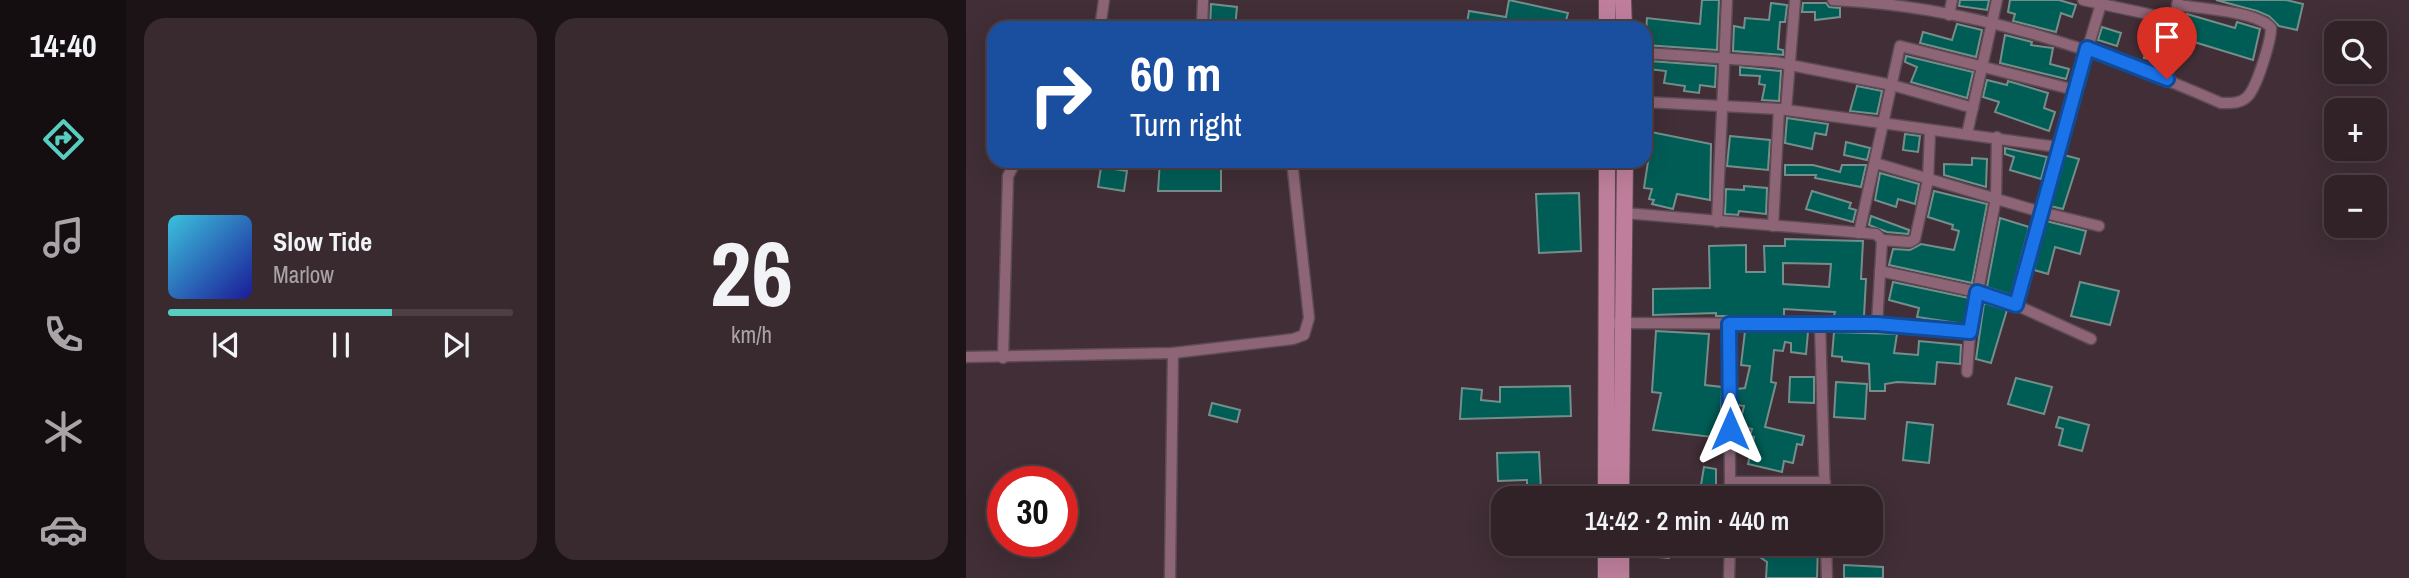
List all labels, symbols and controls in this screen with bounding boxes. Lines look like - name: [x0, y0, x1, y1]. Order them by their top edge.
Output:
- pin: [2137, 7, 2197, 79]
- icon: arrive: [2148, 18, 2186, 56]
- map controls: [2324, 21, 2387, 238]
- button: search: [2324, 21, 2387, 84]
- text: 14:40: [29, 24, 97, 67]
- text: 60 m: [1130, 40, 1222, 106]
- icon: right: [1015, 49, 1106, 140]
- button: +: [2324, 98, 2387, 161]
- text: Turn right: [1130, 103, 1242, 146]
- icon: directions: [39, 115, 88, 164]
- button: −: [2324, 175, 2387, 238]
- text: 26: [710, 212, 793, 334]
- icon: music: [39, 213, 88, 262]
- text: Slow Tide: [273, 224, 372, 259]
- text: Marlow: [273, 259, 334, 290]
- icon: phone: [39, 310, 88, 359]
- text: km/h: [731, 319, 772, 350]
- icon: previous: [207, 326, 245, 364]
- icon: pause: [322, 326, 360, 364]
- icon: next: [437, 326, 475, 364]
- position arrow: [1693, 392, 1767, 466]
- icon: climate: [39, 407, 88, 456]
- speed limit sign: 30: [987, 466, 1078, 557]
- text: 14:42 · 2 min · 440 m: [1585, 503, 1789, 538]
- icon: car: [39, 505, 88, 554]

